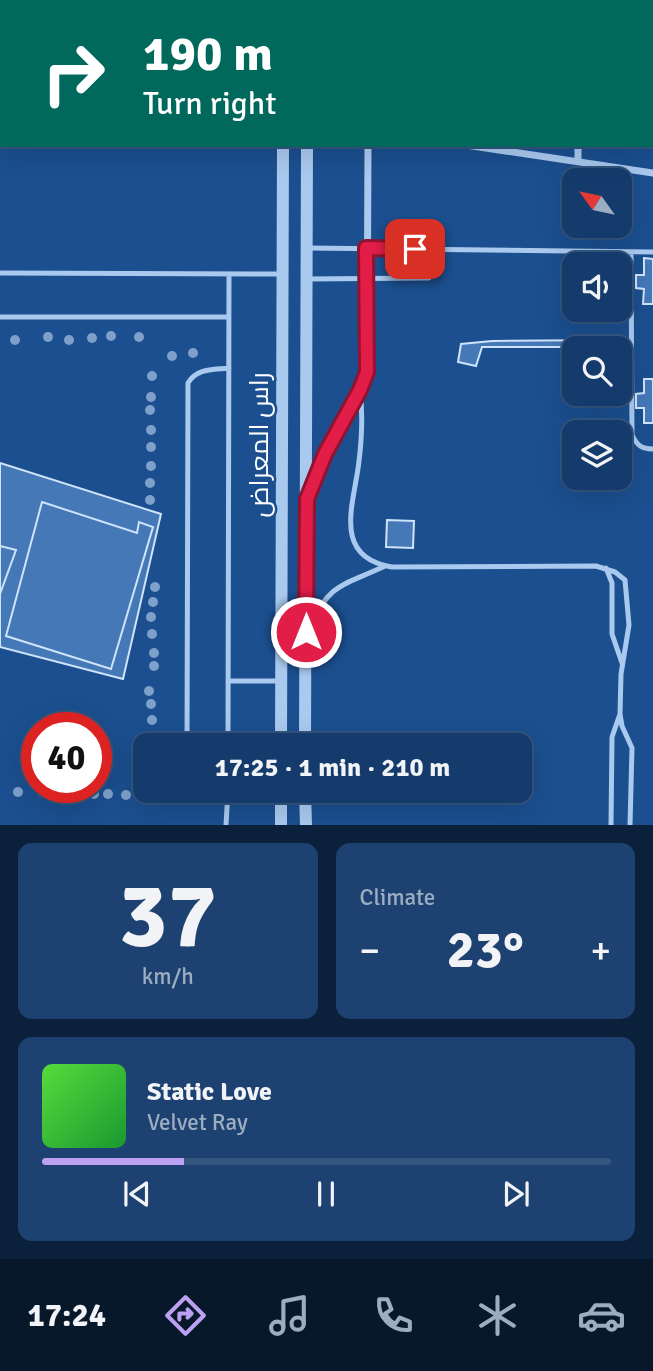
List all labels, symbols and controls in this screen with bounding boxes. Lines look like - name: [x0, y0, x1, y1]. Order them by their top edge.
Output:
- text: 190 m: [143, 24, 273, 84]
- icon: right: [28, 28, 119, 119]
- text: Turn right: [143, 84, 276, 123]
- north arrow: [562, 168, 632, 238]
- map controls: [562, 168, 632, 490]
- pin: [385, 219, 445, 279]
- icon: arrive: [396, 230, 434, 268]
- button: sound: [562, 252, 632, 322]
- button: search: [562, 336, 632, 406]
- street label: راس المعراض: [244, 372, 276, 518]
- button: layers: [562, 420, 632, 490]
- position arrow: [269, 595, 343, 669]
- speed limit sign: 40: [21, 712, 112, 803]
- text: 17:25 · 1 min · 210 m: [215, 752, 450, 784]
- text: 37: [119, 860, 217, 973]
- text: Climate: [360, 883, 435, 912]
- text: 23°: [447, 918, 524, 982]
- text: −: [360, 927, 380, 974]
- text: +: [590, 927, 611, 974]
- text: km/h: [142, 962, 194, 991]
- text: Static Love: [147, 1076, 272, 1108]
- text: Velvet Ray: [147, 1108, 248, 1137]
- icon: previous: [118, 1175, 156, 1213]
- icon: pause: [307, 1175, 345, 1213]
- icon: next: [497, 1175, 535, 1213]
- icon: directions: [161, 1291, 210, 1340]
- icon: music: [265, 1291, 314, 1340]
- icon: phone: [369, 1291, 418, 1340]
- icon: climate: [473, 1291, 522, 1340]
- icon: car: [577, 1291, 626, 1340]
- text: 17:24: [27, 1296, 106, 1335]

